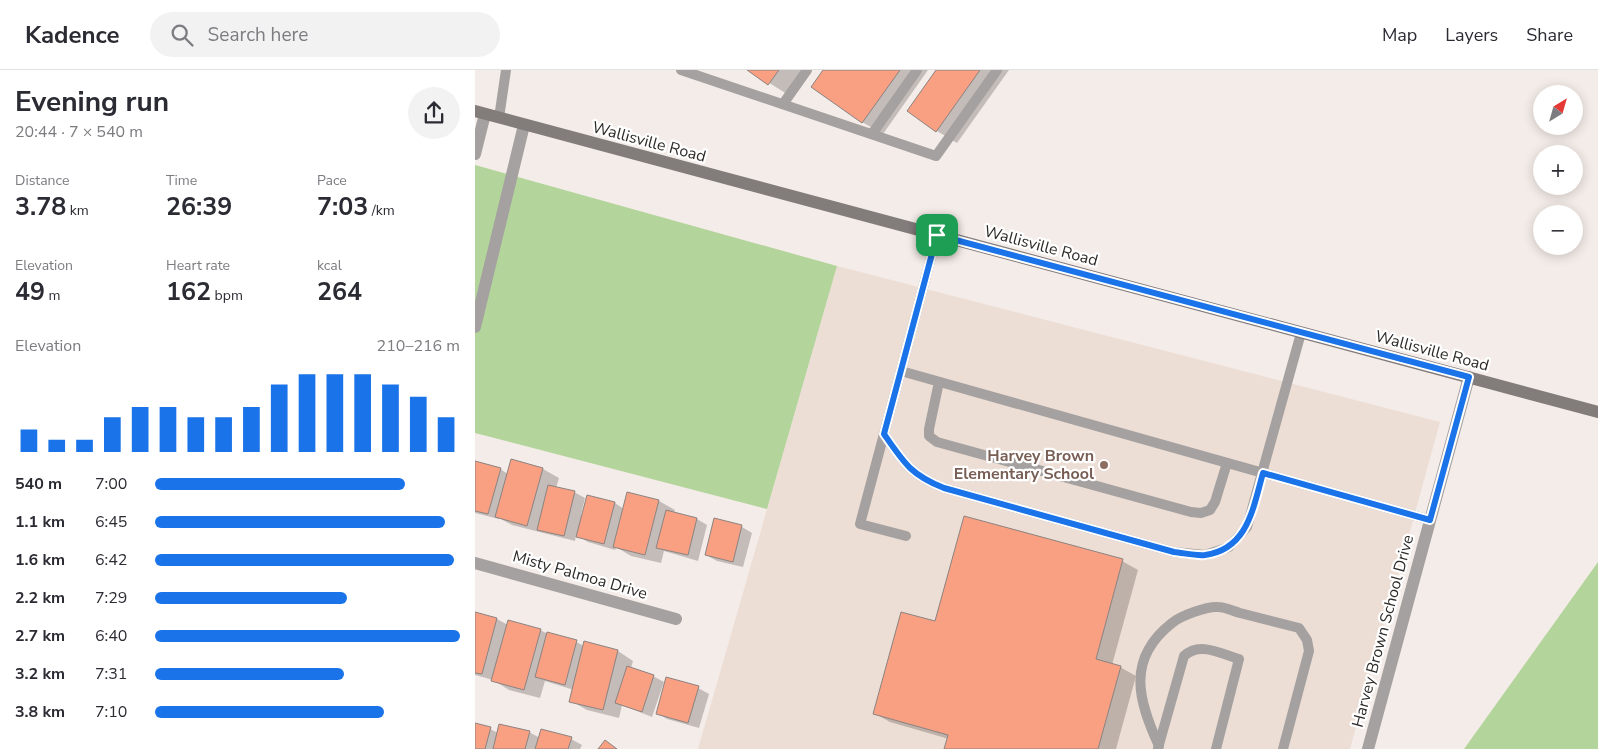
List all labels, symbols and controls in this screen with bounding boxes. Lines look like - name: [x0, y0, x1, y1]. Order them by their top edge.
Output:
- search box: [150, 12, 500, 57]
- text: Kadence: [25, 19, 120, 51]
- icon: search: [168, 21, 196, 49]
- text: Search here: [208, 22, 308, 48]
- text: Map: [1382, 23, 1417, 47]
- text: Layers: [1445, 23, 1498, 47]
- text: Share: [1526, 23, 1573, 47]
- text: Evening run: [15, 83, 169, 121]
- north arrow: [1533, 85, 1583, 135]
- map controls: [1533, 85, 1583, 255]
- button: share: [408, 87, 460, 139]
- street label: Wallisville Road: [590, 116, 708, 168]
- text: 20:44 · 7 × 540 m: [15, 121, 143, 143]
- button: +: [1533, 145, 1583, 195]
- text: Distance: [15, 171, 69, 190]
- text: Time: [166, 171, 197, 190]
- text: Pace: [317, 171, 347, 190]
- text: 3.78: [15, 190, 66, 224]
- text: 26:39: [166, 190, 232, 224]
- text: 7:03: [317, 190, 368, 224]
- text: km: [66, 201, 89, 220]
- text: /km: [368, 201, 395, 220]
- button: −: [1533, 205, 1583, 255]
- pin: [916, 214, 958, 256]
- street label: Wallisville Road: [982, 220, 1100, 272]
- icon: arrive: [923, 221, 951, 249]
- text: Elevation: [15, 256, 73, 275]
- text: Heart rate: [166, 256, 230, 275]
- text: kcal: [317, 256, 342, 275]
- text: 49: [15, 275, 45, 309]
- text: 162: [166, 275, 211, 309]
- text: 264: [317, 275, 362, 309]
- text: m: [45, 286, 61, 305]
- text: bpm: [211, 286, 243, 305]
- street label: Wallisville Road: [1373, 325, 1491, 377]
- text: Elevation: [15, 335, 81, 357]
- text: 210–216 m: [377, 335, 460, 357]
- place label: Harvey Brown Elementary School: [954, 445, 1094, 485]
- marker: Harvey Brown Elementary School: [1098, 459, 1110, 471]
- text: 540 m: [15, 473, 62, 495]
- text: 7:00: [95, 473, 127, 495]
- text: 1.1 km: [15, 511, 65, 533]
- text: 6:45: [95, 511, 127, 533]
- street label: Harvey Brown School Drive: [1347, 532, 1419, 730]
- street label: Misty Palmoa Drive: [510, 545, 650, 605]
- text: 1.6 km: [15, 549, 65, 571]
- text: 6:42: [95, 549, 127, 571]
- text: 2.2 km: [15, 587, 65, 609]
- text: 7:29: [95, 587, 127, 609]
- text: 2.7 km: [15, 625, 65, 647]
- text: 6:40: [95, 625, 127, 647]
- text: 3.2 km: [15, 663, 65, 685]
- text: 7:31: [95, 663, 127, 685]
- text: 3.8 km: [15, 701, 65, 723]
- text: 7:10: [95, 701, 127, 723]

